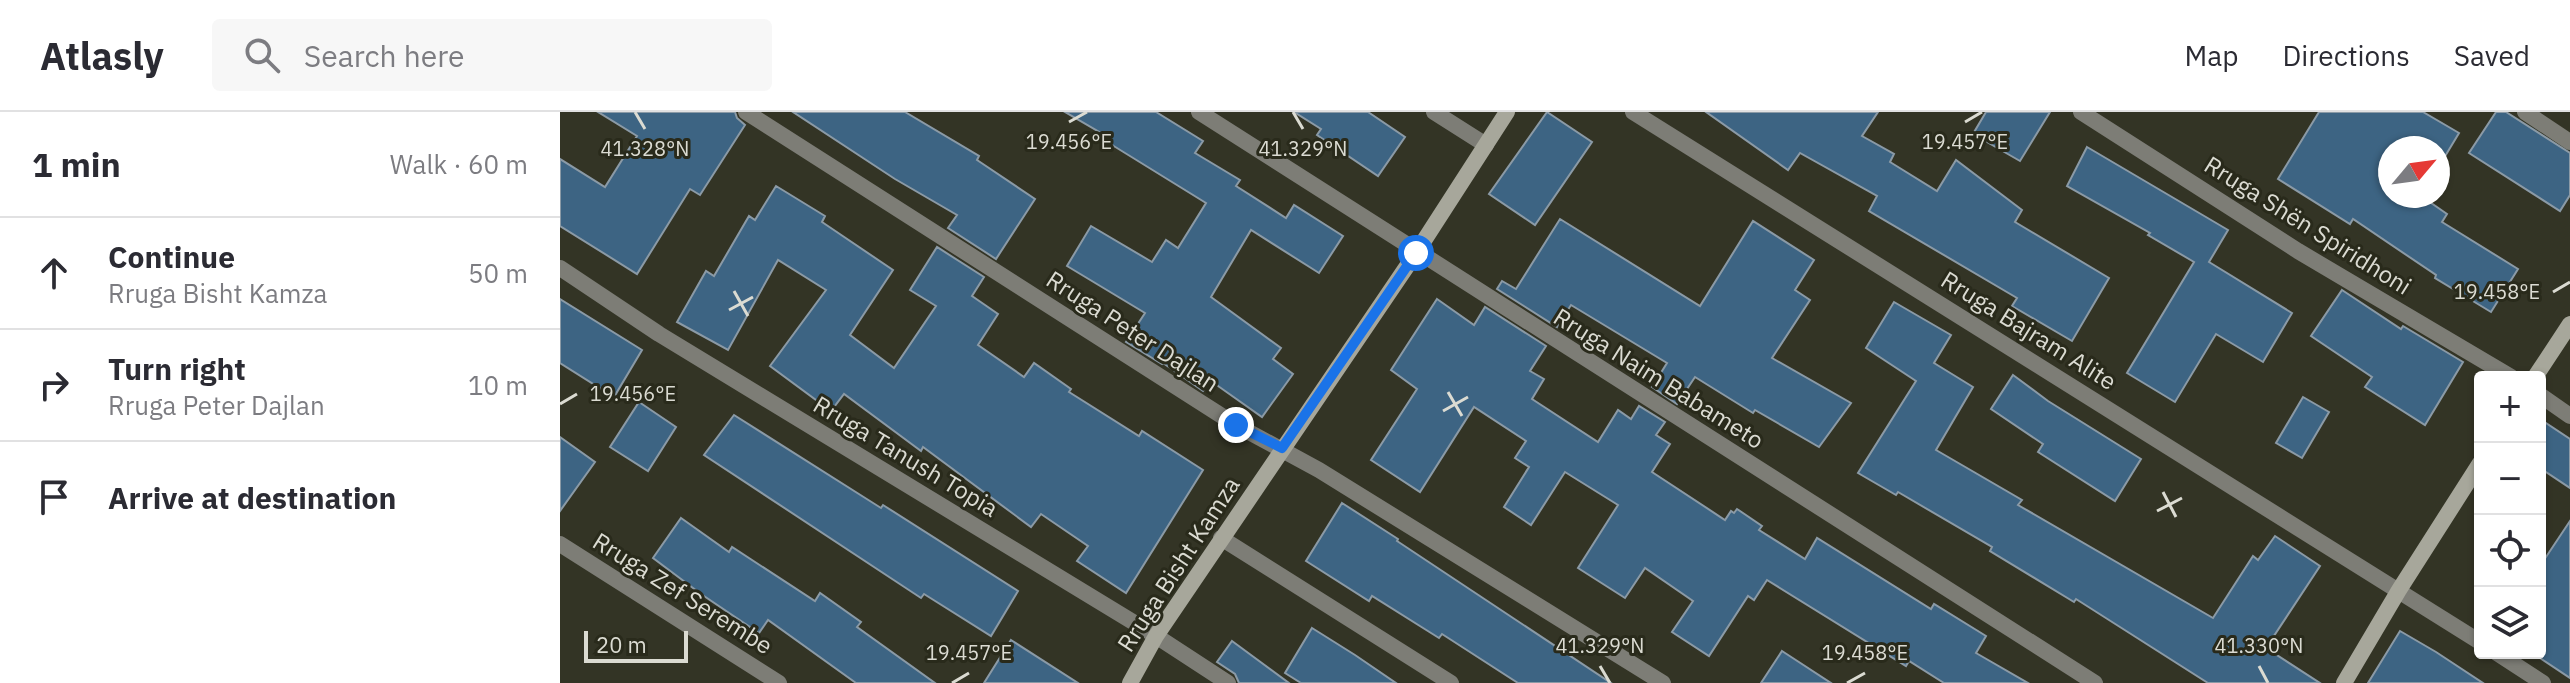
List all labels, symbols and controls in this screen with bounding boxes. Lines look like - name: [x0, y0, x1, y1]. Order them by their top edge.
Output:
- search box: [212, 19, 772, 91]
- text: Atlasly: [40, 31, 164, 80]
- icon: search: [240, 33, 284, 77]
- text: Search here: [304, 36, 465, 75]
- text: Map: [2184, 37, 2238, 74]
- text: Directions: [2282, 37, 2410, 74]
- text: Saved: [2454, 37, 2530, 74]
- text: 19.456°E: [1026, 128, 1112, 155]
- text: 19.457°E: [1922, 128, 2008, 155]
- text: 41.328°N: [601, 135, 689, 162]
- text: 41.329°N: [1259, 135, 1347, 162]
- north arrow: [2378, 136, 2450, 208]
- text: 1 min: [32, 142, 121, 186]
- text: Walk · 60 m: [390, 147, 528, 181]
- street label: Rruga Shën Spiridhoni: [2199, 148, 2417, 302]
- route start: [1398, 235, 1434, 271]
- text: Continue: [108, 237, 235, 276]
- icon: ahead: [32, 251, 76, 295]
- text: 50 m: [468, 256, 528, 290]
- street label: Rruga Peter Dajlan: [1040, 263, 1226, 399]
- street label: Rruga Bajram Alite: [1935, 263, 2123, 397]
- text: Rruga Bisht Kamza: [108, 276, 327, 310]
- text: 19.458°E: [2454, 278, 2540, 305]
- street label: Rruga Naim Babameto: [1548, 300, 1770, 456]
- text: Turn right: [108, 349, 246, 388]
- icon: right: [32, 363, 76, 407]
- text: 10 m: [468, 368, 528, 402]
- map controls: [2474, 371, 2546, 659]
- button: +: [2474, 371, 2546, 443]
- text: 19.456°E: [590, 380, 676, 407]
- text: Rruga Peter Dajlan: [108, 388, 325, 422]
- street label: Rruga Tanush Topia: [808, 388, 1005, 524]
- route end: [1218, 407, 1254, 443]
- button: −: [2474, 443, 2546, 515]
- street label: Rruga Bisht Kamza: [1109, 470, 1247, 658]
- icon: arrive: [32, 475, 76, 519]
- text: Arrive at destination: [108, 478, 396, 517]
- button: locate: [2474, 515, 2546, 587]
- street label: Rruga Zef Serembe: [587, 525, 779, 661]
- button: layers: [2474, 587, 2546, 659]
- scale bar: [584, 627, 688, 663]
- text: 20 m: [596, 630, 647, 659]
- text: 41.329°N: [1556, 632, 1644, 659]
- text: 41.330°N: [2215, 632, 2303, 659]
- text: 19.457°E: [926, 639, 1012, 666]
- text: 19.458°E: [1822, 639, 1908, 666]

